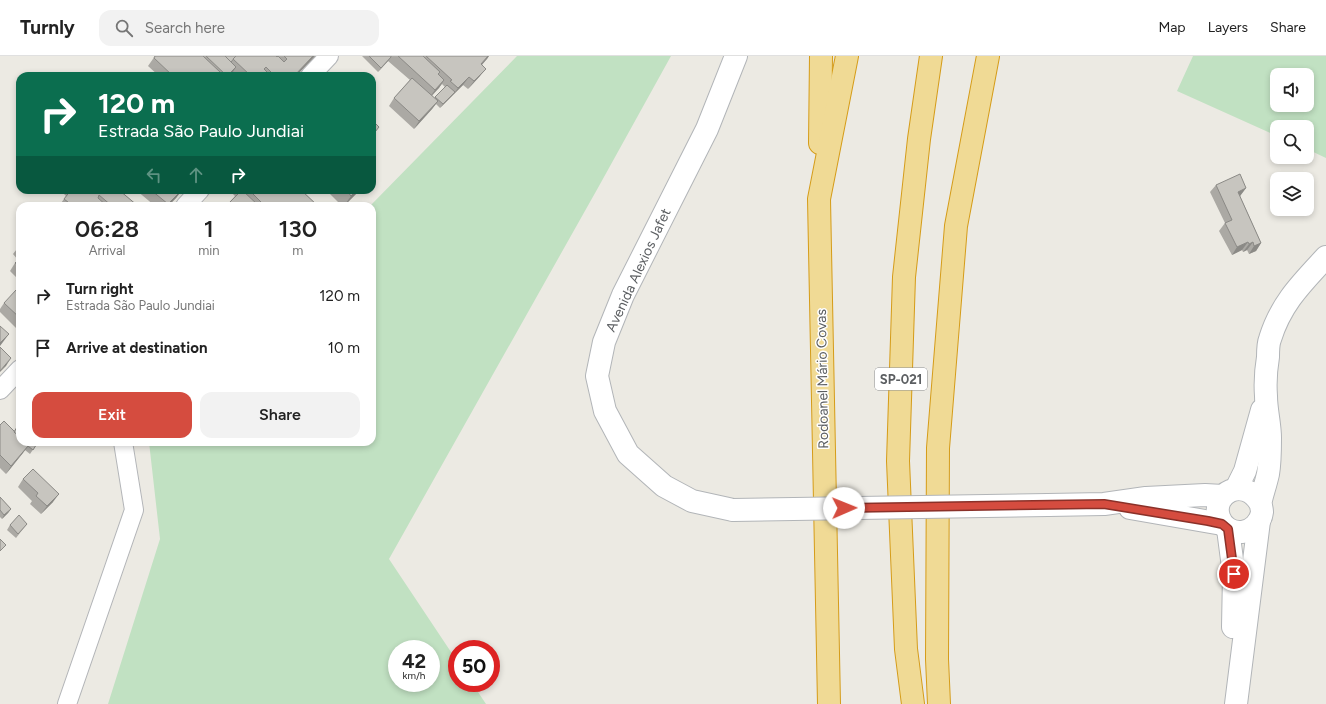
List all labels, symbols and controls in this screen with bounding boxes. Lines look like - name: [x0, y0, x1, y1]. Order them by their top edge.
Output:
- search box: [99, 10, 379, 46]
- text: Turnly: [20, 16, 75, 39]
- icon: search: [113, 17, 135, 39]
- text: Search here: [145, 19, 225, 37]
- text: Map: [1158, 19, 1186, 36]
- text: Layers: [1208, 19, 1248, 36]
- text: Share: [1270, 19, 1306, 36]
- map controls: [1270, 68, 1314, 216]
- button: sound: [1270, 68, 1314, 112]
- text: 120 m: [98, 86, 175, 120]
- icon: right: [32, 88, 84, 140]
- text: Estrada São Paulo Jundiai: [98, 120, 304, 142]
- button: search: [1270, 120, 1314, 164]
- icon: left: [143, 164, 165, 186]
- icon: ahead: [185, 164, 207, 186]
- icon: right: [227, 164, 249, 186]
- button: layers: [1270, 172, 1314, 216]
- street label: Avenida Alexios Jafet: [602, 206, 675, 335]
- text: 06:28: [75, 214, 139, 243]
- text: 1: [204, 214, 214, 243]
- text: 130: [278, 214, 317, 243]
- text: Arrival: [89, 243, 125, 258]
- text: min: [198, 243, 220, 258]
- text: m: [292, 243, 303, 258]
- text: Turn right: [66, 280, 134, 298]
- icon: right: [32, 285, 54, 307]
- text: 120 m: [319, 287, 360, 305]
- text: Estrada São Paulo Jundiai: [66, 298, 215, 313]
- street label: Rodoanel Mário Covas: [813, 309, 832, 449]
- icon: arrive: [32, 337, 54, 359]
- text: Arrive at destination: [66, 339, 207, 357]
- text: 10 m: [328, 339, 360, 357]
- road number: SP-021: [875, 368, 927, 390]
- button: Exit: [32, 392, 192, 438]
- button: Share: [200, 392, 360, 438]
- position arrow: [823, 487, 865, 529]
- pin: [1217, 557, 1251, 591]
- icon: arrive: [1223, 563, 1245, 585]
- speed limit sign: 50: [448, 640, 500, 692]
- text: 42: [402, 649, 426, 673]
- text: km/h: [403, 669, 425, 682]

